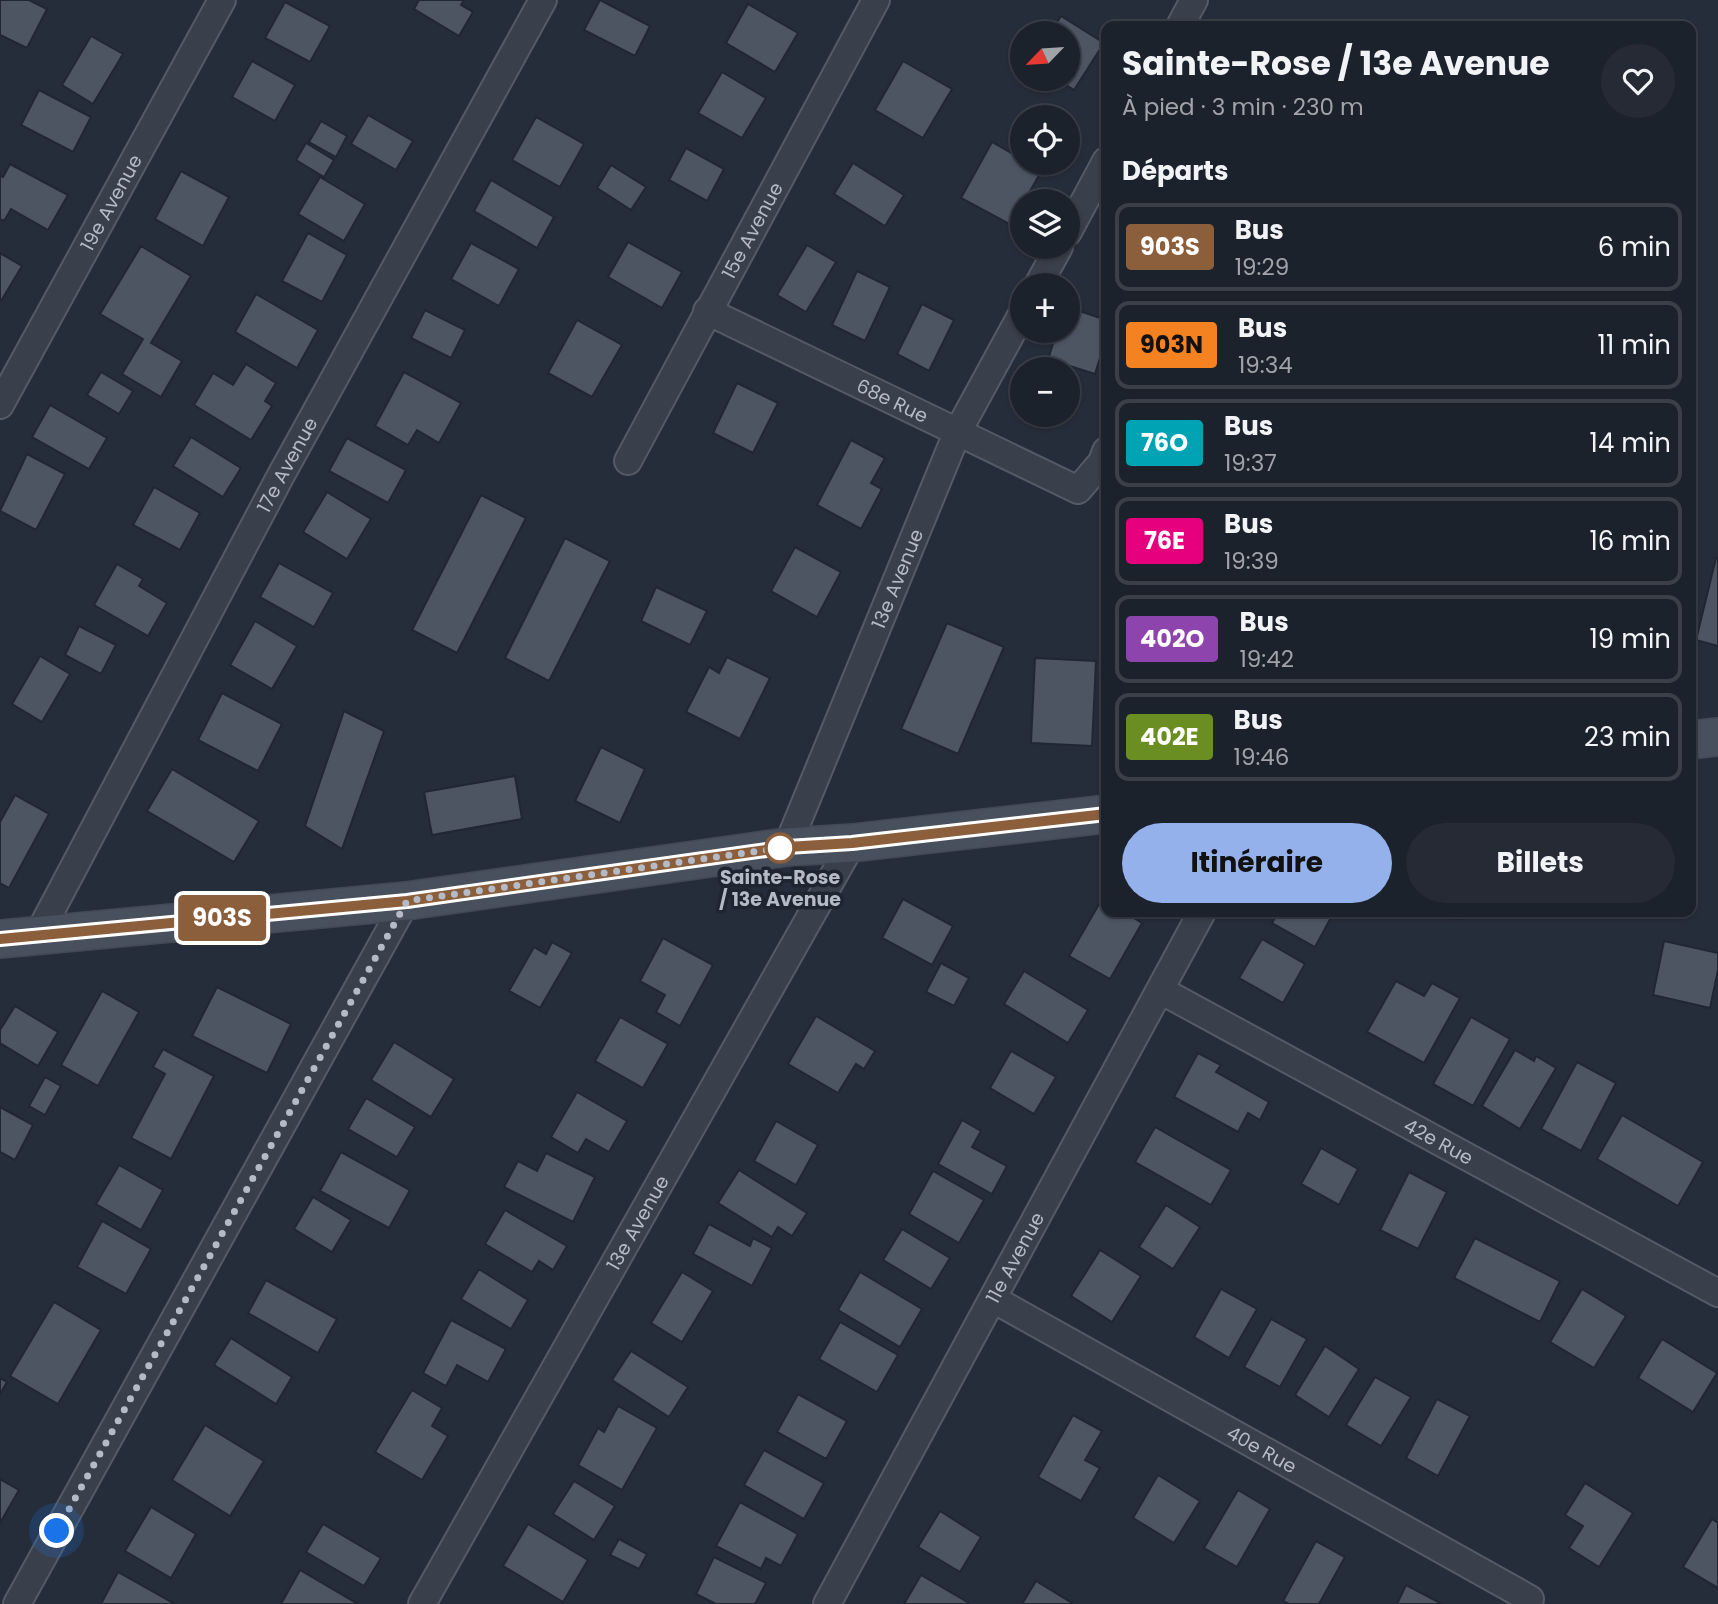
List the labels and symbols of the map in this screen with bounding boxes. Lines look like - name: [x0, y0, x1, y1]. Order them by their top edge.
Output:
- north arrow: [1010, 21, 1080, 91]
- street label: 19e Avenue: [74, 150, 149, 256]
- street label: 15e Avenue: [716, 177, 790, 284]
- street label: 68e Rue: [852, 372, 933, 430]
- street label: 17e Avenue: [251, 413, 324, 517]
- street label: 13e Avenue: [865, 525, 930, 633]
- marker: Sainte-Rose / 13e Avenue: [765, 833, 795, 863]
- place label: Sainte-Rose / 13e Avenue: [719, 864, 841, 913]
- line badge: 903S: [173, 895, 271, 941]
- street label: 42e Rue: [1399, 1112, 1478, 1172]
- street label: 13e Avenue: [600, 1170, 676, 1275]
- street label: 11e Avenue: [979, 1207, 1051, 1308]
- street label: 40e Rue: [1222, 1419, 1302, 1480]
- your location: [39, 1513, 74, 1548]

